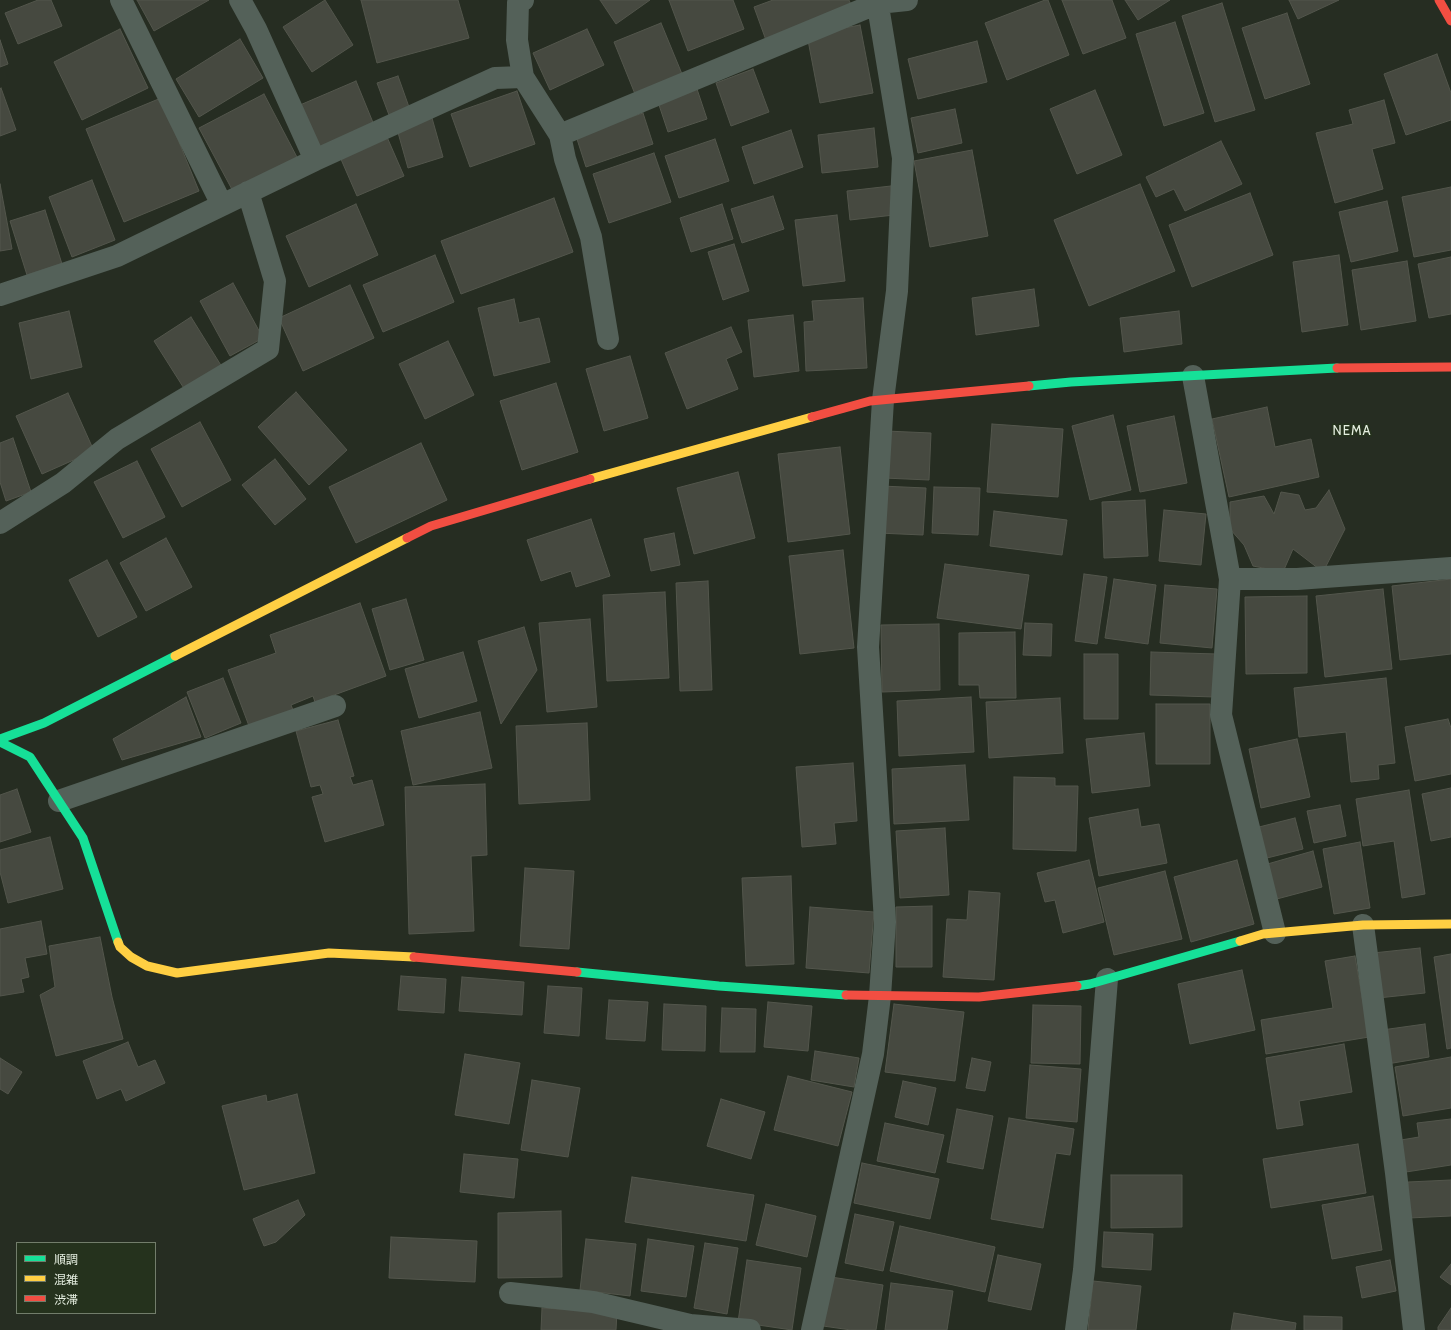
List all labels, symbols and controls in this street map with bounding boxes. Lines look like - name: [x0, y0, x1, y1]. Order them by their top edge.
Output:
- district label: NEMA: [1333, 423, 1371, 439]
- legend: [16, 1242, 156, 1314]
- text: 順調: [54, 1252, 78, 1267]
- text: 混雑: [54, 1272, 78, 1287]
- text: 渋滞: [54, 1292, 78, 1307]

